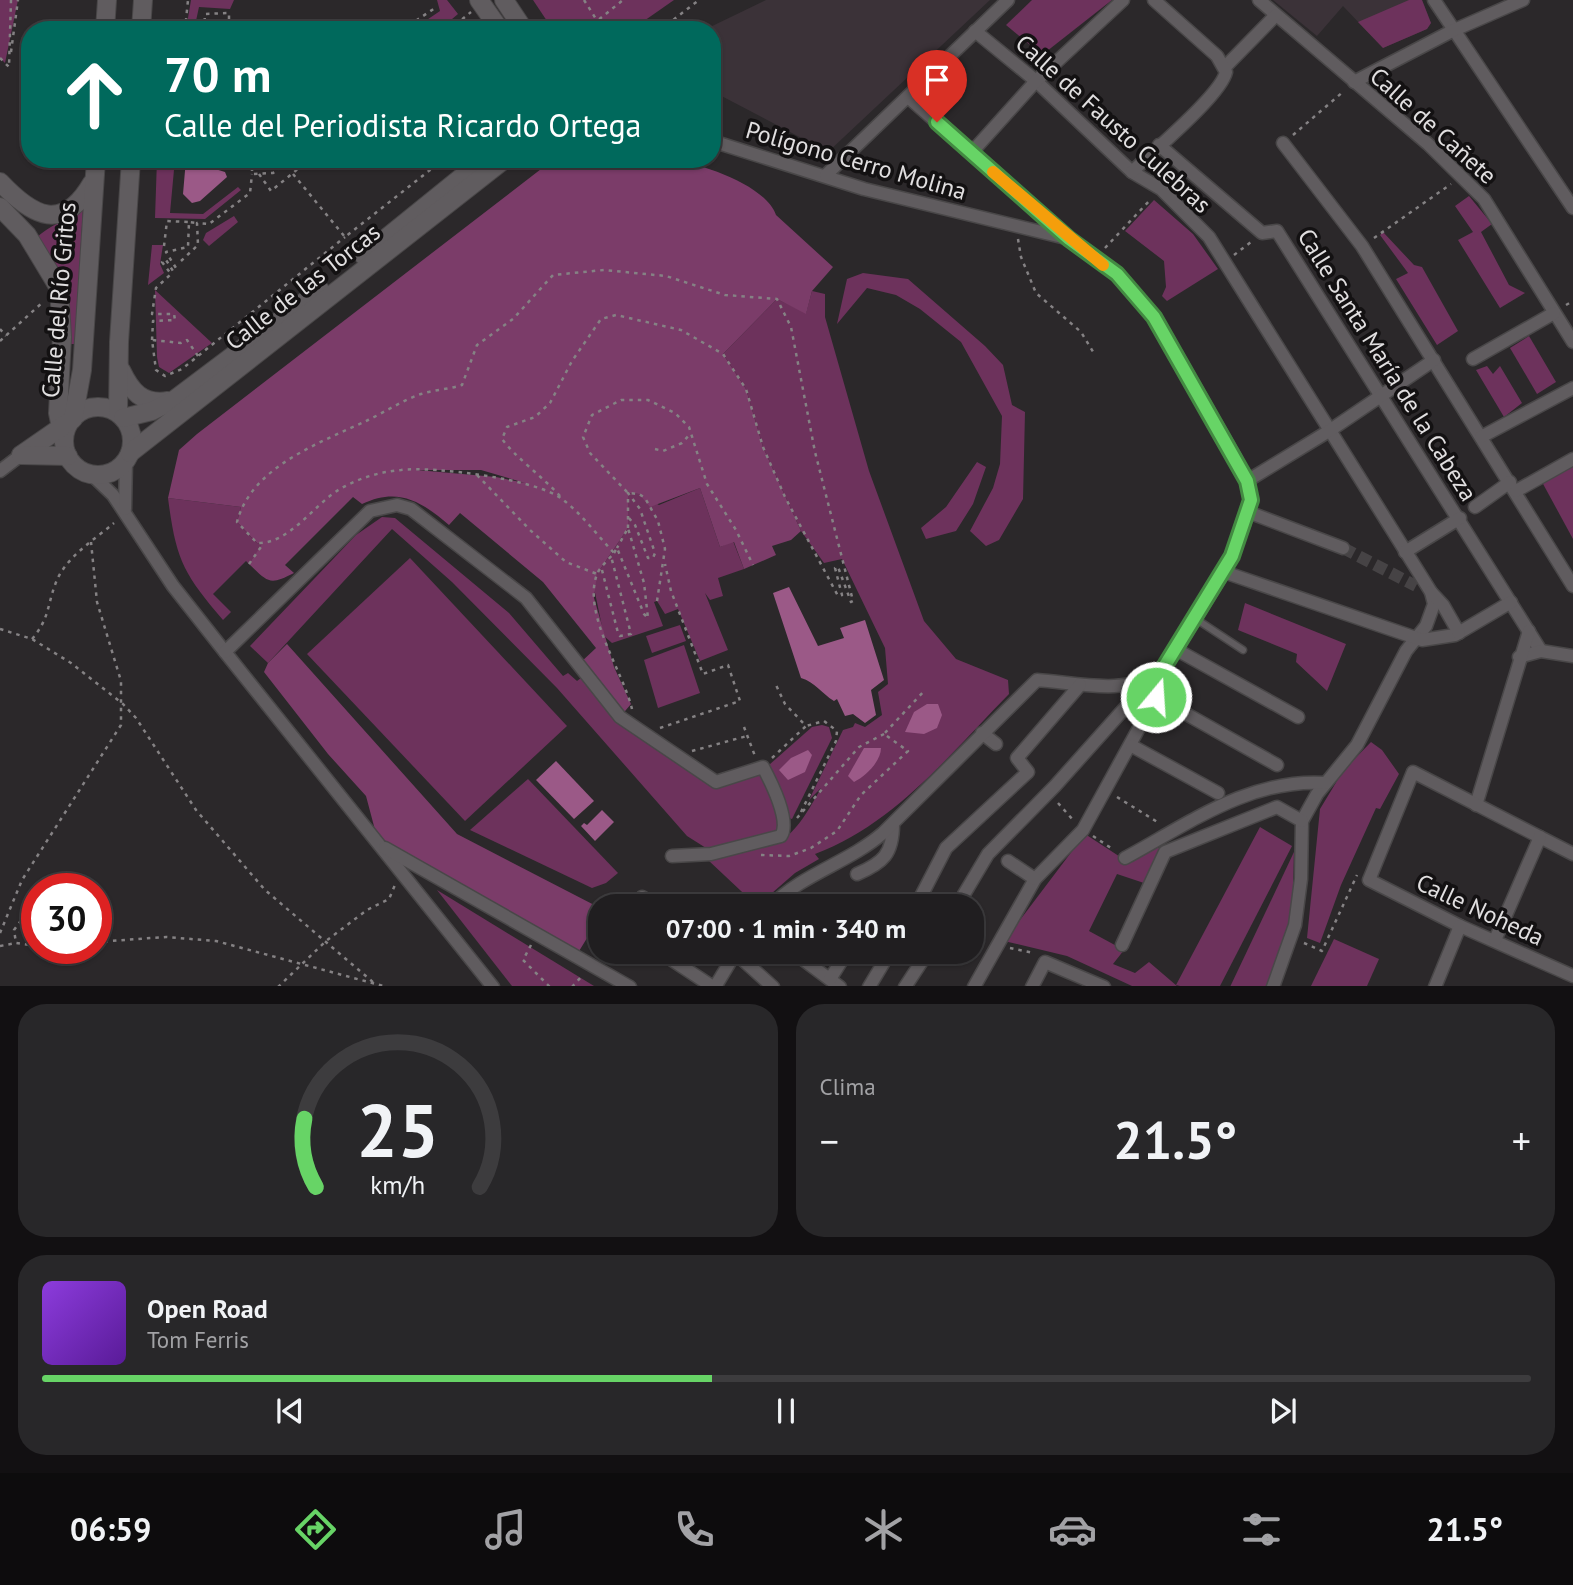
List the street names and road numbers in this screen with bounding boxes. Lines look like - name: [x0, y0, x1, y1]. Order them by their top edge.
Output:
- street label: Calle de Fausto Culebras: [1009, 28, 1217, 220]
- street label: Calle de Cañete: [1364, 61, 1503, 191]
- street label: Polígono Cerro Molina: [742, 114, 970, 207]
- street label: Calle del Río Gritos: [35, 201, 82, 399]
- street label: Calle de las Torcas: [219, 216, 386, 357]
- street label: Calle Santa María de la Cabeza: [1291, 223, 1484, 507]
- street label: Calle Noheda: [1412, 867, 1549, 953]

